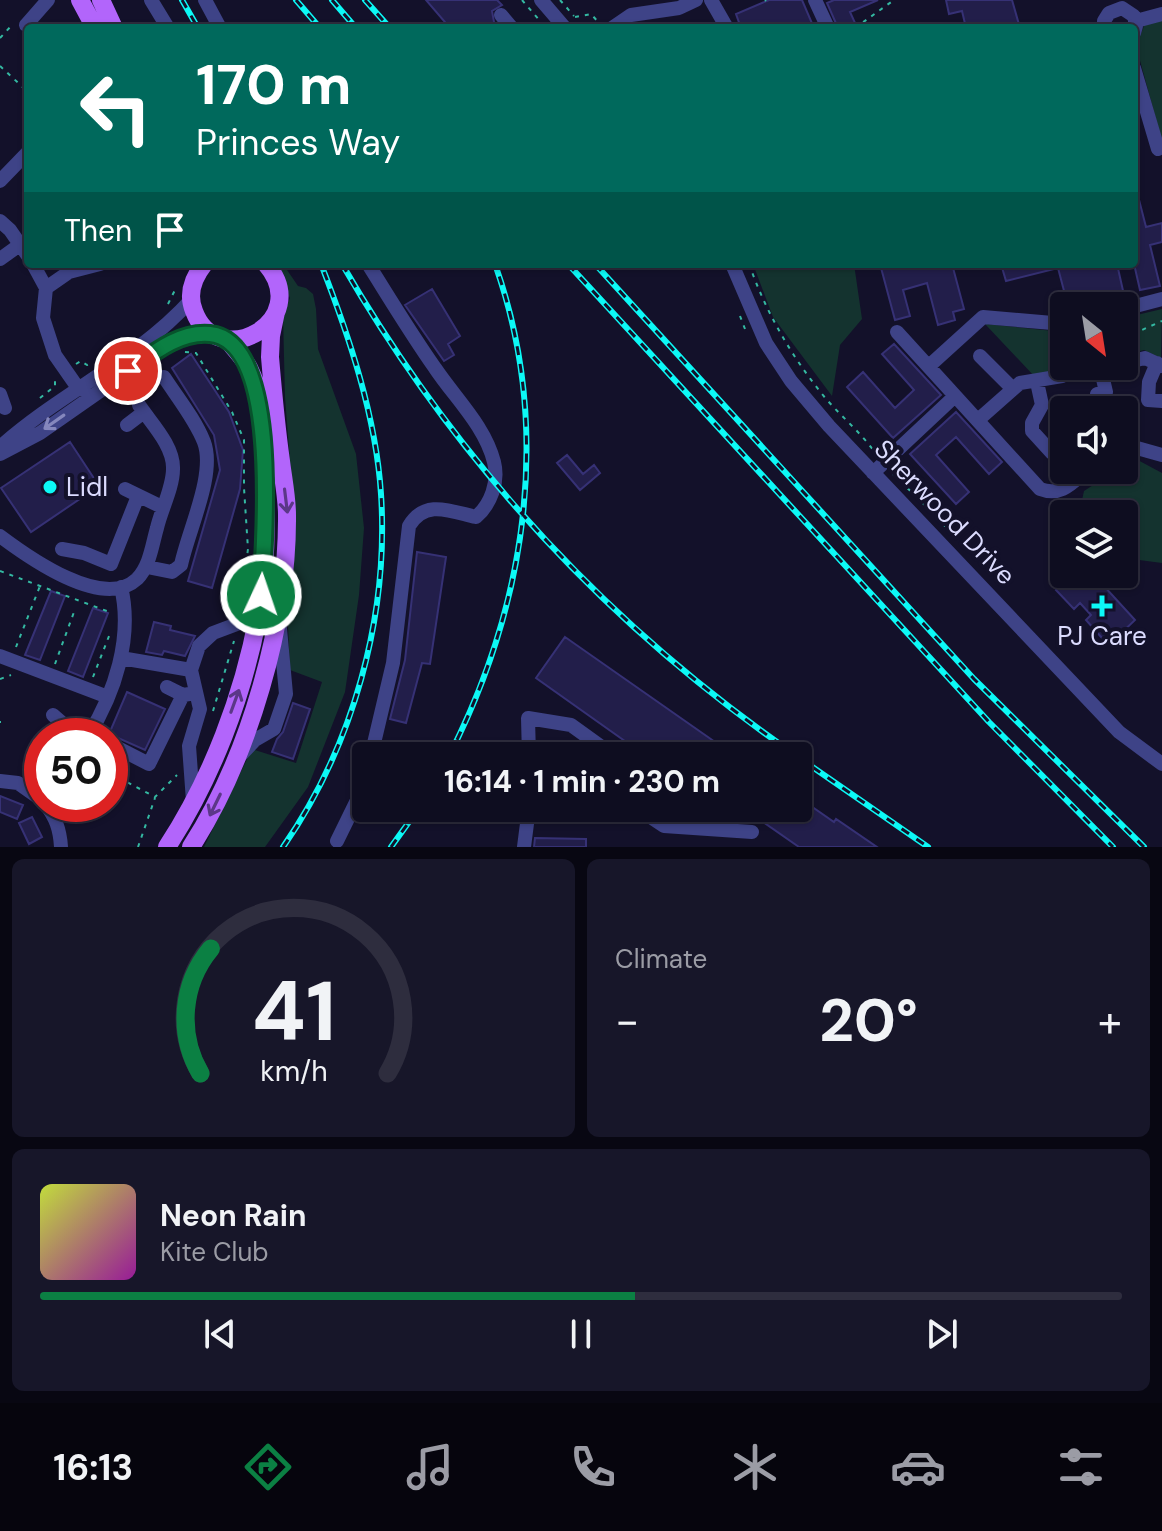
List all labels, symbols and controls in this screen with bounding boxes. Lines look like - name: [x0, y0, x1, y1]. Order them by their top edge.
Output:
- text: 170 m: [196, 48, 351, 121]
- icon: left: [64, 56, 168, 160]
- text: Princes Way: [196, 119, 400, 166]
- icon: arrive: [148, 208, 192, 252]
- text: Then: [64, 211, 132, 250]
- north arrow: [1050, 292, 1138, 380]
- map controls: [1050, 292, 1138, 588]
- pin: [94, 337, 162, 405]
- icon: arrive: [106, 349, 150, 393]
- button: sound: [1050, 396, 1138, 484]
- one-way arrow: [44, 414, 66, 430]
- street label: Sherwood Drive: [867, 432, 1023, 592]
- place label: Lidl: [66, 470, 108, 504]
- marker: Lidl: [41, 478, 59, 496]
- one-way arrow: [278, 487, 293, 514]
- button: layers: [1050, 500, 1138, 588]
- position arrow: [219, 553, 303, 637]
- marker: PJ Care: [1091, 595, 1113, 617]
- place label: PJ Care: [1057, 619, 1147, 653]
- one-way arrow: [229, 689, 243, 713]
- speed limit sign: 50: [24, 718, 128, 822]
- text: 16:14 · 1 min · 230 m: [444, 762, 720, 801]
- one-way arrow: [206, 793, 222, 817]
- text: Climate: [615, 942, 707, 976]
- text: 41: [251, 957, 336, 1066]
- text: 20°: [819, 981, 918, 1060]
- text: −: [615, 992, 639, 1050]
- text: +: [1098, 992, 1122, 1050]
- text: km/h: [260, 1053, 327, 1090]
- text: Neon Rain: [160, 1196, 306, 1235]
- text: Kite Club: [160, 1235, 269, 1269]
- icon: previous: [198, 1312, 242, 1356]
- icon: pause: [559, 1312, 603, 1356]
- icon: next: [920, 1312, 964, 1356]
- icon: directions: [240, 1439, 296, 1495]
- icon: music: [402, 1439, 458, 1495]
- icon: phone: [565, 1439, 621, 1495]
- icon: climate: [727, 1439, 783, 1495]
- icon: car: [890, 1439, 946, 1495]
- icon: filters: [1053, 1439, 1109, 1495]
- text: 16:13: [53, 1444, 133, 1491]

